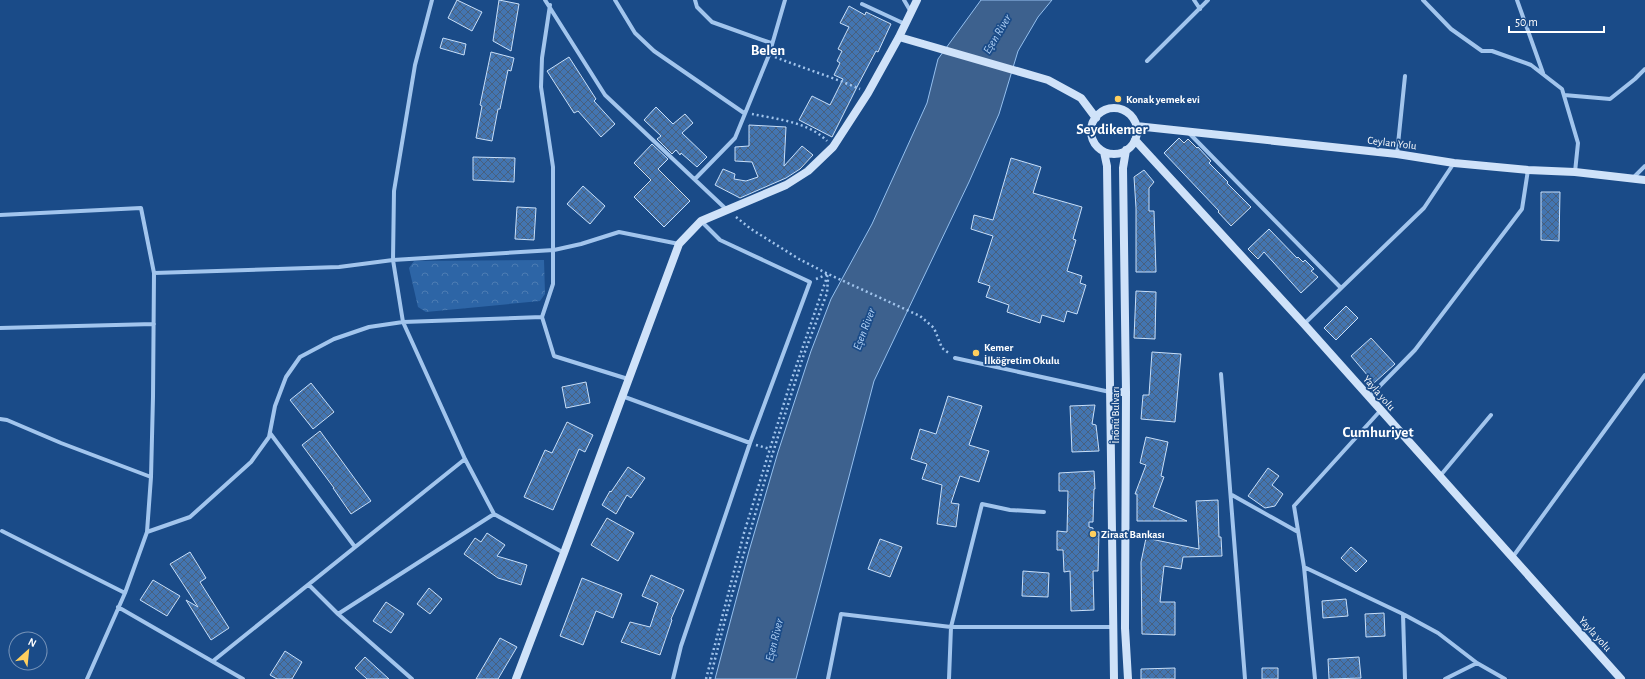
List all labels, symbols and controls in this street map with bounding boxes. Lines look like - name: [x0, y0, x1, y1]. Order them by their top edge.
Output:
- scale bar: [1509, 8, 1604, 34]
- water label: Eşen River: [981, 11, 1014, 56]
- text: 50 m: [1515, 16, 1538, 28]
- district label: Belen: [751, 43, 785, 58]
- marker: Konak yemek evi: [1113, 94, 1123, 104]
- place label: Konak yemek evi: [1126, 94, 1200, 105]
- district label: Seydikemer: [1076, 122, 1148, 137]
- street label: Ceylan Yolu: [1367, 135, 1418, 152]
- water label: Eşen River: [851, 306, 878, 351]
- place label: Kemer İlköğretim Okulu: [984, 342, 1060, 366]
- marker: Kemer İlköğretim Okulu: [971, 348, 981, 358]
- street label: Yayla yolu: [1361, 373, 1397, 413]
- street label: İnönü Bulvarı: [1110, 387, 1121, 443]
- district label: Cumhuriyet: [1343, 425, 1413, 440]
- marker: Ziraat Bankası: [1088, 529, 1098, 539]
- place label: Ziraat Bankası: [1101, 529, 1165, 540]
- street label: Yayla yolu: [1577, 614, 1614, 654]
- water label: Eşen River: [763, 616, 785, 662]
- north arrow: [8, 631, 48, 671]
- text: N: [26, 636, 38, 649]

